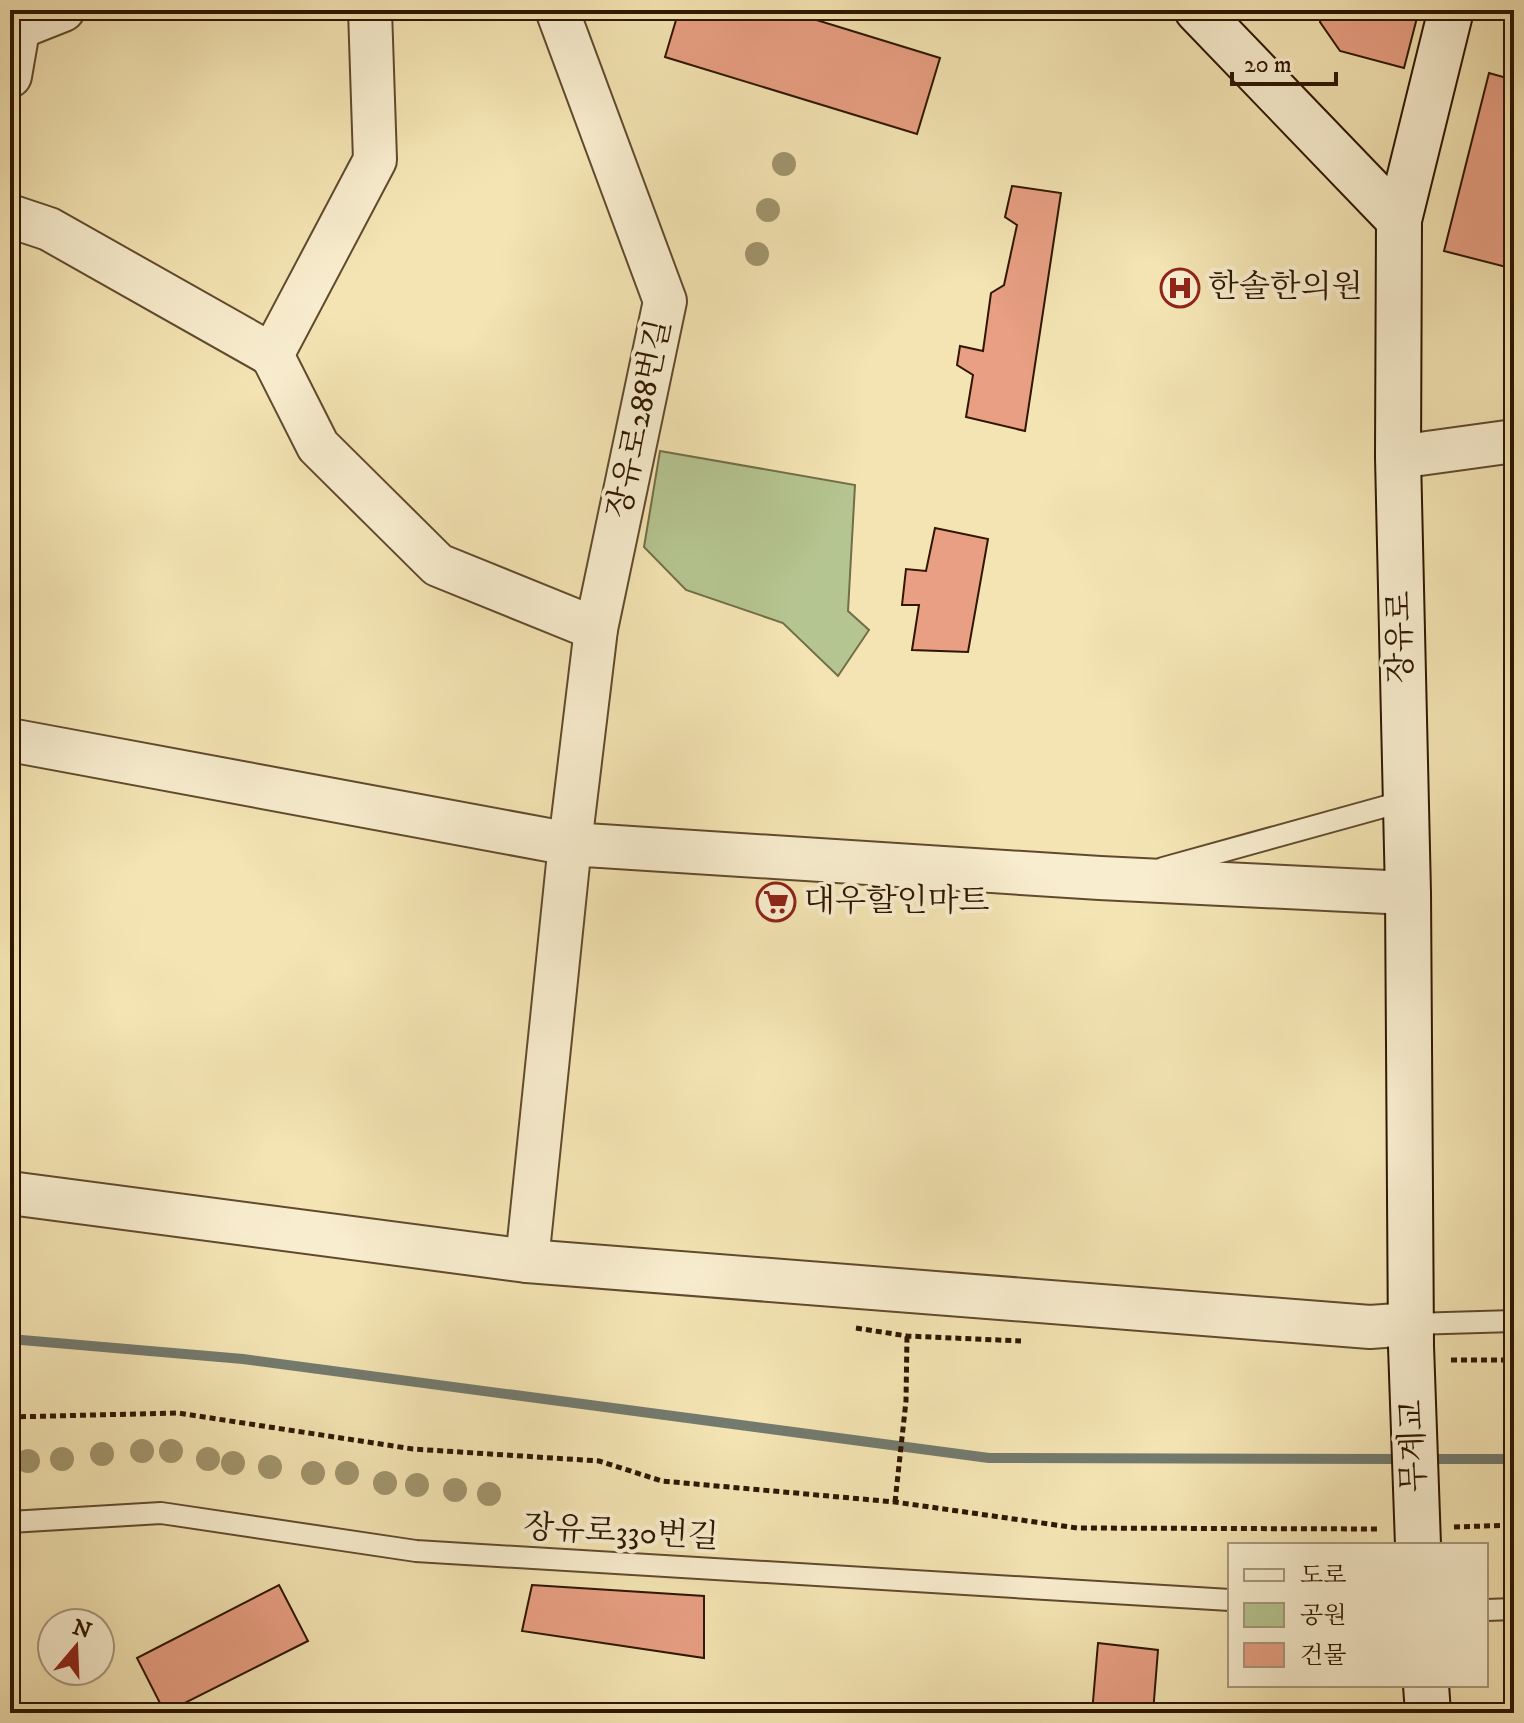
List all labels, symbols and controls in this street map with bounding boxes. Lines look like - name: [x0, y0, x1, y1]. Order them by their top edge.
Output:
- scale bar: [1232, 36, 1336, 86]
- text: 20 m: [1244, 50, 1292, 80]
- hospital icon: 한솔한의원: [1159, 267, 1201, 309]
- place label: 한솔한의원: [1208, 268, 1363, 308]
- street label: 장유로288번길: [599, 316, 681, 522]
- street label: 장유로: [1380, 590, 1422, 684]
- supermarket icon: 대우할인마트: [755, 881, 797, 923]
- place label: 대우할인마트: [804, 882, 990, 922]
- street label: 무계교: [1392, 1399, 1436, 1493]
- street label: 장유로330번길: [522, 1508, 720, 1558]
- legend: [1228, 1543, 1488, 1687]
- text: 도로: [1300, 1561, 1346, 1591]
- text: 공원: [1300, 1601, 1346, 1631]
- north arrow: [36, 1607, 116, 1687]
- text: N: [69, 1614, 95, 1645]
- text: 건물: [1300, 1641, 1346, 1671]

